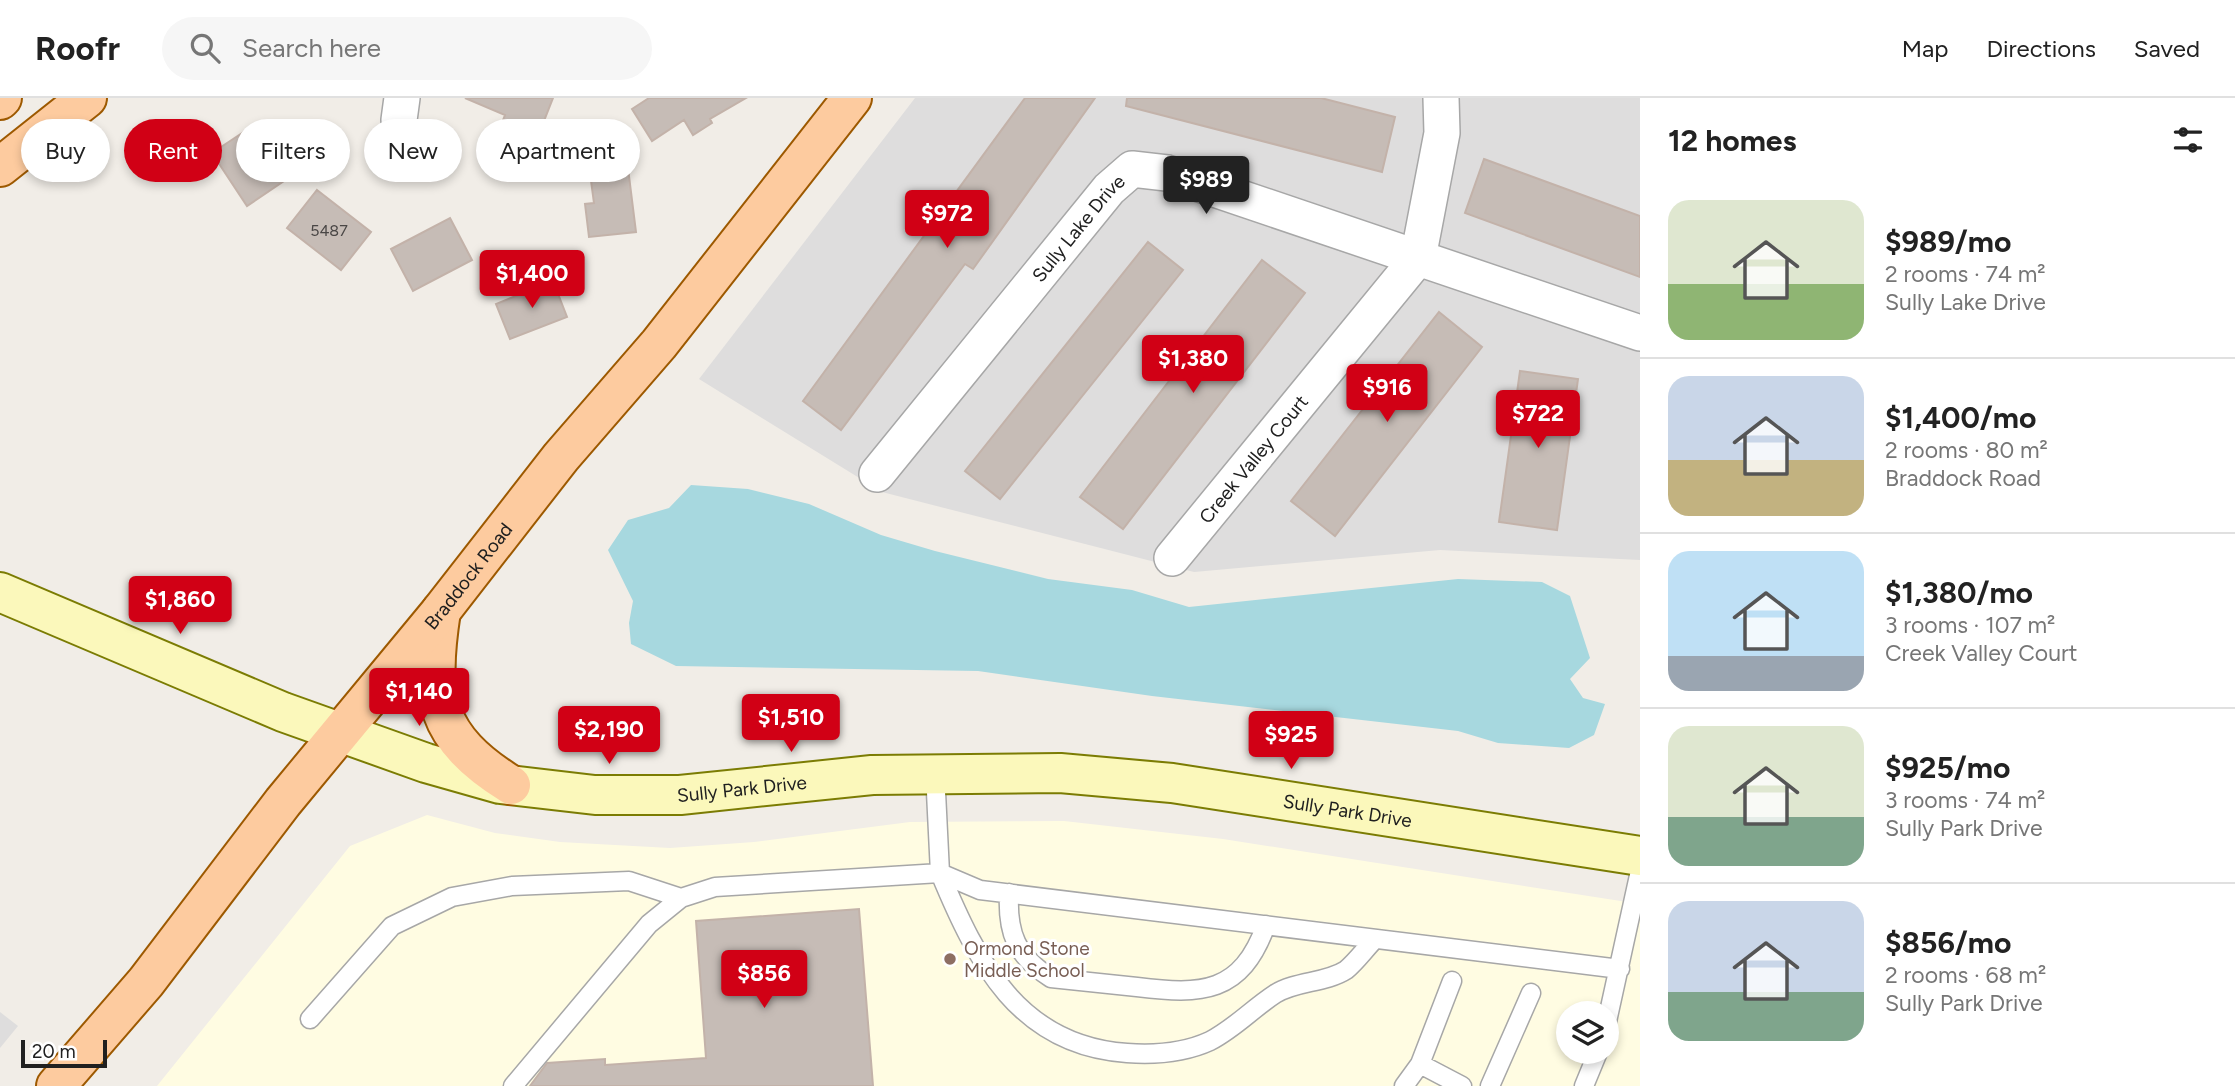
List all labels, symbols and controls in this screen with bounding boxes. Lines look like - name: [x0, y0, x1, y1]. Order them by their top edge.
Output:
- search box: [162, 17, 652, 80]
- text: Roofr: [35, 29, 120, 68]
- icon: search: [186, 29, 224, 67]
- text: Search here: [242, 32, 381, 64]
- text: Map: [1902, 34, 1948, 63]
- text: Directions: [1986, 34, 2096, 63]
- text: Saved: [2134, 34, 2200, 63]
- chip: Buy: [21, 119, 110, 182]
- chip: Rent: [124, 119, 222, 182]
- chip: Filters: [236, 119, 350, 182]
- chip: New: [364, 119, 462, 182]
- chip: Apartment: [476, 119, 640, 182]
- icon: filters: [2169, 121, 2207, 159]
- text: 12 homes: [1668, 122, 1796, 159]
- pin: $989: [1165, 156, 1247, 216]
- text: $989: [1179, 165, 1233, 193]
- street label: Sully Lake Drive: [1027, 169, 1129, 286]
- pin: $972: [906, 190, 988, 250]
- text: $972: [921, 199, 973, 227]
- house number: 5487: [310, 221, 348, 240]
- text: $989/mo: [1885, 223, 2011, 260]
- icon: home: [1724, 228, 1808, 312]
- pin: $1,400: [475, 250, 589, 310]
- text: $1,400: [496, 259, 568, 287]
- text: 2 rooms · 74 m²: [1885, 260, 2046, 288]
- text: Sully Lake Drive: [1885, 288, 2046, 316]
- pin: $1,380: [1136, 336, 1250, 395]
- text: $1,380: [1158, 344, 1228, 372]
- pin: $916: [1346, 364, 1428, 424]
- text: $916: [1362, 373, 1412, 401]
- street label: Creek Valley Court: [1194, 390, 1312, 528]
- pin: $722: [1497, 390, 1579, 450]
- text: $722: [1512, 399, 1564, 427]
- text: $1,400/mo: [1885, 399, 2036, 436]
- icon: home: [1724, 404, 1808, 488]
- text: 2 rooms · 80 m²: [1885, 436, 2048, 464]
- text: Braddock Road: [1885, 464, 2041, 492]
- street label: Braddock Road: [419, 518, 517, 634]
- text: $1,380/mo: [1885, 574, 2033, 611]
- pin: $1,860: [123, 576, 237, 636]
- icon: home: [1724, 579, 1808, 663]
- text: $1,860: [145, 585, 215, 613]
- text: 3 rooms · 107 m²: [1885, 611, 2055, 639]
- text: Creek Valley Court: [1885, 639, 2077, 667]
- pin: $1,140: [362, 668, 476, 728]
- text: $1,140: [385, 677, 453, 705]
- pin: $1,510: [734, 694, 848, 754]
- text: $1,510: [758, 703, 824, 731]
- pin: $2,190: [552, 706, 666, 766]
- pin: $925: [1250, 712, 1332, 771]
- text: $2,190: [574, 715, 644, 743]
- text: $925: [1265, 720, 1317, 748]
- text: $925/mo: [1885, 749, 2010, 786]
- icon: home: [1724, 754, 1808, 838]
- street label: Sully Park Drive: [676, 770, 808, 807]
- text: 3 rooms · 74 m²: [1885, 786, 2045, 814]
- street label: Sully Park Drive: [1282, 789, 1414, 832]
- text: Sully Park Drive: [1885, 814, 2042, 842]
- text: $856/mo: [1885, 924, 2011, 961]
- icon: home: [1724, 929, 1808, 1013]
- place label: Ormond Stone Middle School: [964, 937, 1090, 982]
- pin: $856: [723, 950, 805, 1010]
- marker: Ormond Stone Middle School: [942, 951, 958, 967]
- text: $856: [737, 959, 791, 987]
- text: 2 rooms · 68 m²: [1885, 961, 2046, 989]
- text: Sully Park Drive: [1885, 989, 2042, 1017]
- map controls: [1556, 1001, 1619, 1064]
- button: layers: [1556, 1001, 1619, 1064]
- scale bar: [21, 1037, 107, 1069]
- text: 20 m: [32, 1040, 76, 1063]

